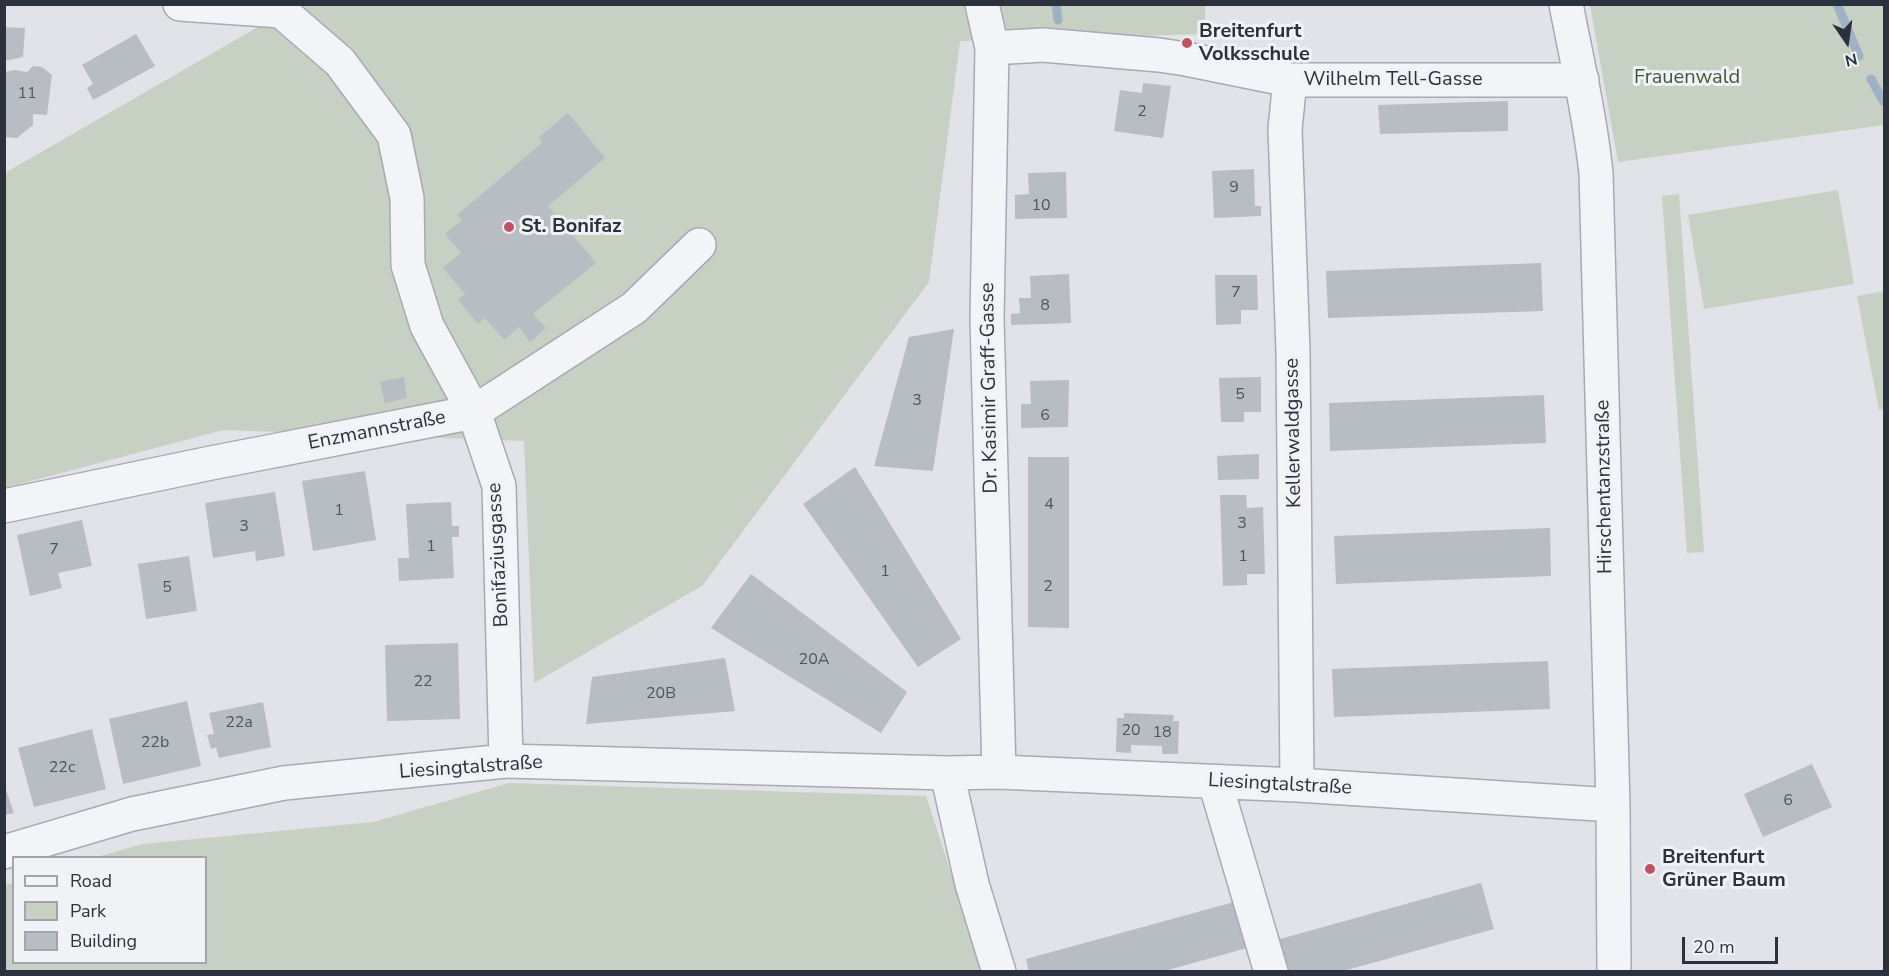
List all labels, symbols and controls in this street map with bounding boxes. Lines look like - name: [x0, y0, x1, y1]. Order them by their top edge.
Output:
- north arrow: [1817, 12, 1877, 72]
- place label: Breitenfurt Volksschule: [1199, 20, 1310, 67]
- marker: Breitenfurt Volksschule: [1180, 36, 1194, 50]
- text: N: [1843, 47, 1859, 72]
- park label: Frauenwald: [1634, 66, 1740, 90]
- street label: Wilhelm Tell-Gasse: [1303, 68, 1483, 92]
- house number: 11: [17, 84, 37, 104]
- house number: 2: [1137, 102, 1147, 122]
- house number: 9: [1229, 178, 1239, 198]
- house number: 10: [1031, 196, 1051, 216]
- place label: St. Bonifaz: [521, 215, 622, 239]
- marker: St. Bonifaz: [502, 220, 516, 234]
- street label: Dr. Kasimir Graff-Gasse: [976, 282, 1004, 494]
- house number: 7: [1231, 283, 1241, 303]
- house number: 8: [1040, 296, 1050, 316]
- street label: Kellerwaldgasse: [1281, 358, 1307, 508]
- house number: 5: [1235, 385, 1245, 405]
- house number: 3: [912, 391, 922, 411]
- street label: Hirschentanzstraße: [1591, 400, 1619, 574]
- street label: Enzmannstraße: [306, 406, 448, 456]
- house number: 6: [1040, 406, 1050, 426]
- street label: Bonifaziusgasse: [483, 482, 515, 628]
- house number: 4: [1044, 495, 1054, 515]
- house number: 1: [334, 501, 344, 521]
- house number: 3: [1237, 514, 1247, 534]
- house number: 3: [239, 517, 249, 537]
- house number: 1: [426, 537, 436, 557]
- house number: 7: [49, 540, 59, 560]
- house number: 1: [1238, 547, 1248, 567]
- house number: 1: [880, 562, 890, 582]
- house number: 2: [1043, 577, 1053, 597]
- house number: 5: [162, 578, 172, 598]
- house number: 20A: [799, 650, 829, 670]
- house number: 22: [413, 672, 433, 692]
- house number: 20B: [646, 684, 676, 704]
- house number: 22a: [225, 713, 253, 733]
- house number: 20: [1121, 721, 1141, 741]
- house number: 18: [1152, 723, 1172, 743]
- house number: 22b: [141, 733, 169, 753]
- street label: Liesingtalstraße: [398, 751, 544, 785]
- house number: 22c: [49, 758, 75, 778]
- street label: Liesingtalstraße: [1207, 769, 1353, 801]
- house number: 6: [1783, 791, 1793, 811]
- place label: Breitenfurt Grüner Baum: [1662, 846, 1786, 893]
- legend: [12, 856, 207, 964]
- marker: Breitenfurt Grüner Baum: [1643, 862, 1657, 876]
- text: Road: [70, 869, 112, 893]
- text: Park: [70, 899, 106, 923]
- scale bar: [1685, 925, 1781, 963]
- text: Building: [70, 929, 137, 953]
- text: 20 m: [1693, 935, 1735, 959]

